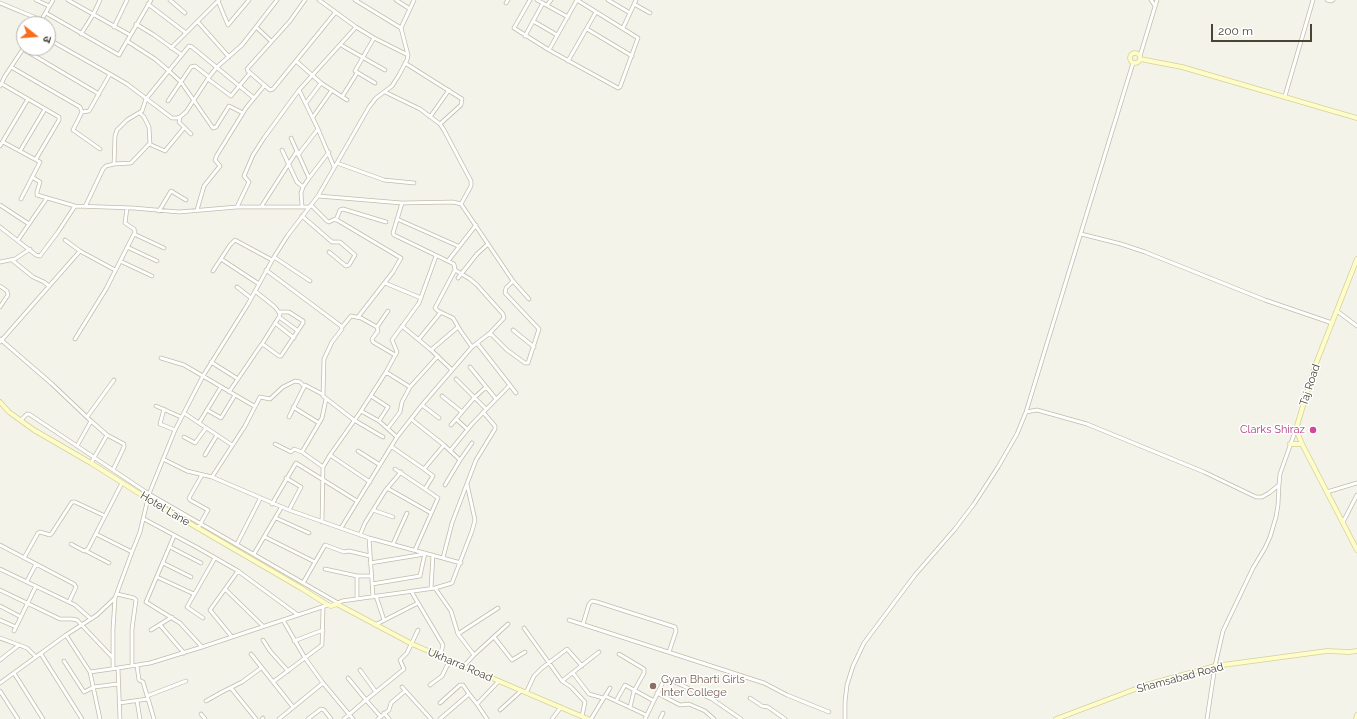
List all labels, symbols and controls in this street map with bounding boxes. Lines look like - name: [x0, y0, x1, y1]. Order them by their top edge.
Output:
- north arrow: [16, 16, 56, 56]
- scale bar: [1213, 16, 1314, 42]
- text: 200 m: [1218, 24, 1253, 38]
- text: उ: [40, 34, 54, 44]
- street label: Taj Road: [1297, 362, 1323, 408]
- place label: Clarks Shiraz: [1240, 423, 1305, 437]
- marker: Clarks Shiraz: [1308, 425, 1318, 435]
- street label: Hotel Lane: [138, 489, 192, 529]
- street label: Ukharra Road: [425, 645, 495, 685]
- street label: Shamsabad Road: [1135, 660, 1225, 696]
- place label: Gyan Bharti Girls Inter College: [661, 673, 745, 699]
- marker: Gyan Bharti Girls Inter College: [648, 681, 658, 691]

